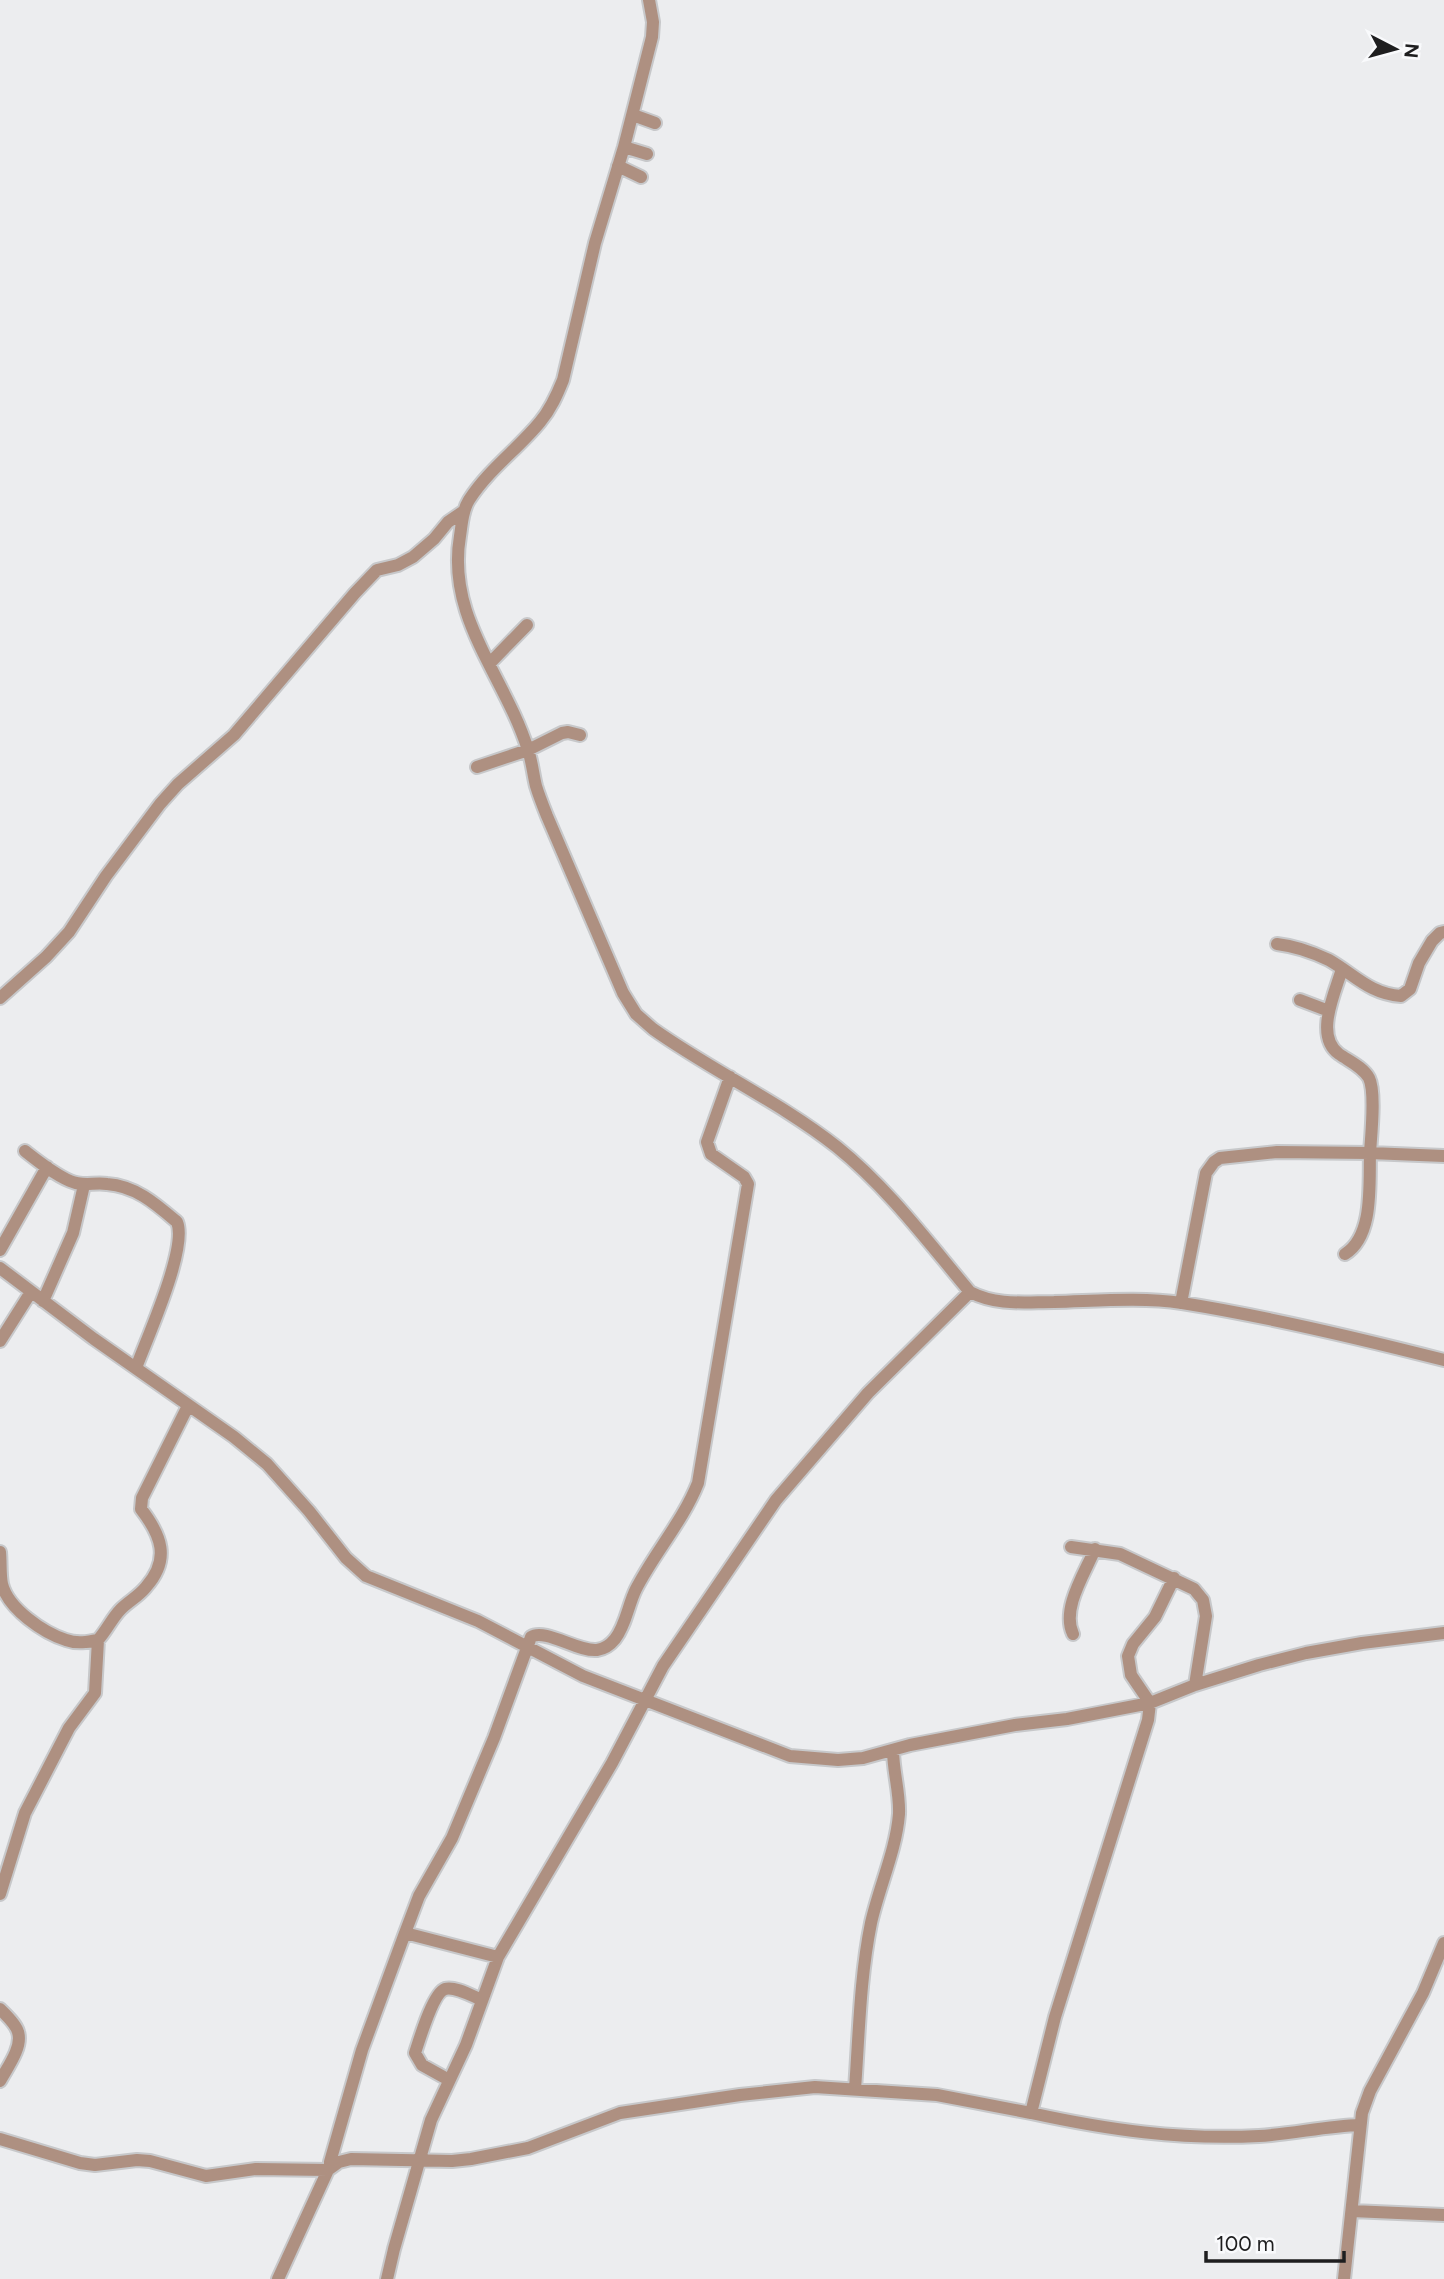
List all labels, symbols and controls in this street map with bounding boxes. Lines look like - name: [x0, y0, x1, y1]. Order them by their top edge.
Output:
- north arrow: [1360, 14, 1430, 84]
- text: N: [1399, 42, 1424, 59]
- scale bar: [1206, 2220, 1344, 2264]
- text: 100 m: [1216, 2231, 1275, 2256]

